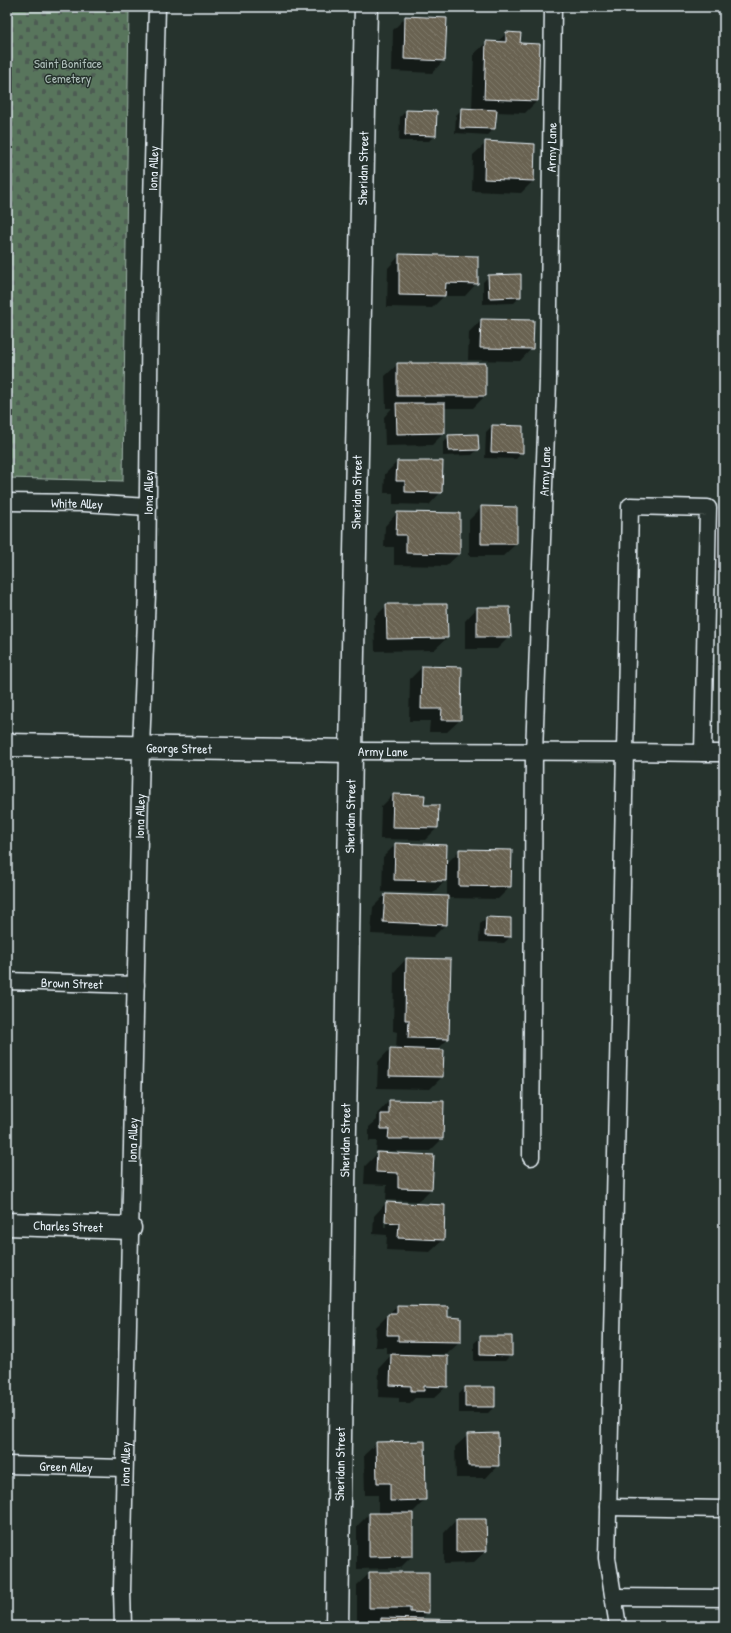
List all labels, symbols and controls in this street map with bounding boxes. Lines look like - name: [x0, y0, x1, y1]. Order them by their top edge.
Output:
- park label: Saint Boniface Cemetery: [34, 54, 102, 87]
- street label: Army Lane: [542, 122, 560, 172]
- street label: Sheridan Street: [353, 131, 373, 205]
- street label: Iona Alley: [143, 145, 162, 191]
- street label: Army Lane: [535, 446, 554, 496]
- street label: Sheridan Street: [346, 454, 366, 529]
- street label: Iona Alley: [139, 469, 157, 515]
- street label: White Alley: [51, 494, 104, 513]
- street label: George Street: [146, 738, 213, 758]
- street label: Army Lane: [358, 742, 408, 760]
- street label: Sheridan Street: [340, 778, 360, 853]
- street label: Iona Alley: [130, 793, 149, 839]
- street label: Brown Street: [41, 973, 104, 993]
- street label: Sheridan Street: [335, 1102, 354, 1177]
- street label: Iona Alley: [123, 1117, 142, 1163]
- street label: Charles Street: [33, 1216, 104, 1236]
- street label: Sheridan Street: [330, 1426, 349, 1501]
- street label: Iona Alley: [115, 1441, 134, 1487]
- street label: Green Alley: [39, 1457, 93, 1476]

